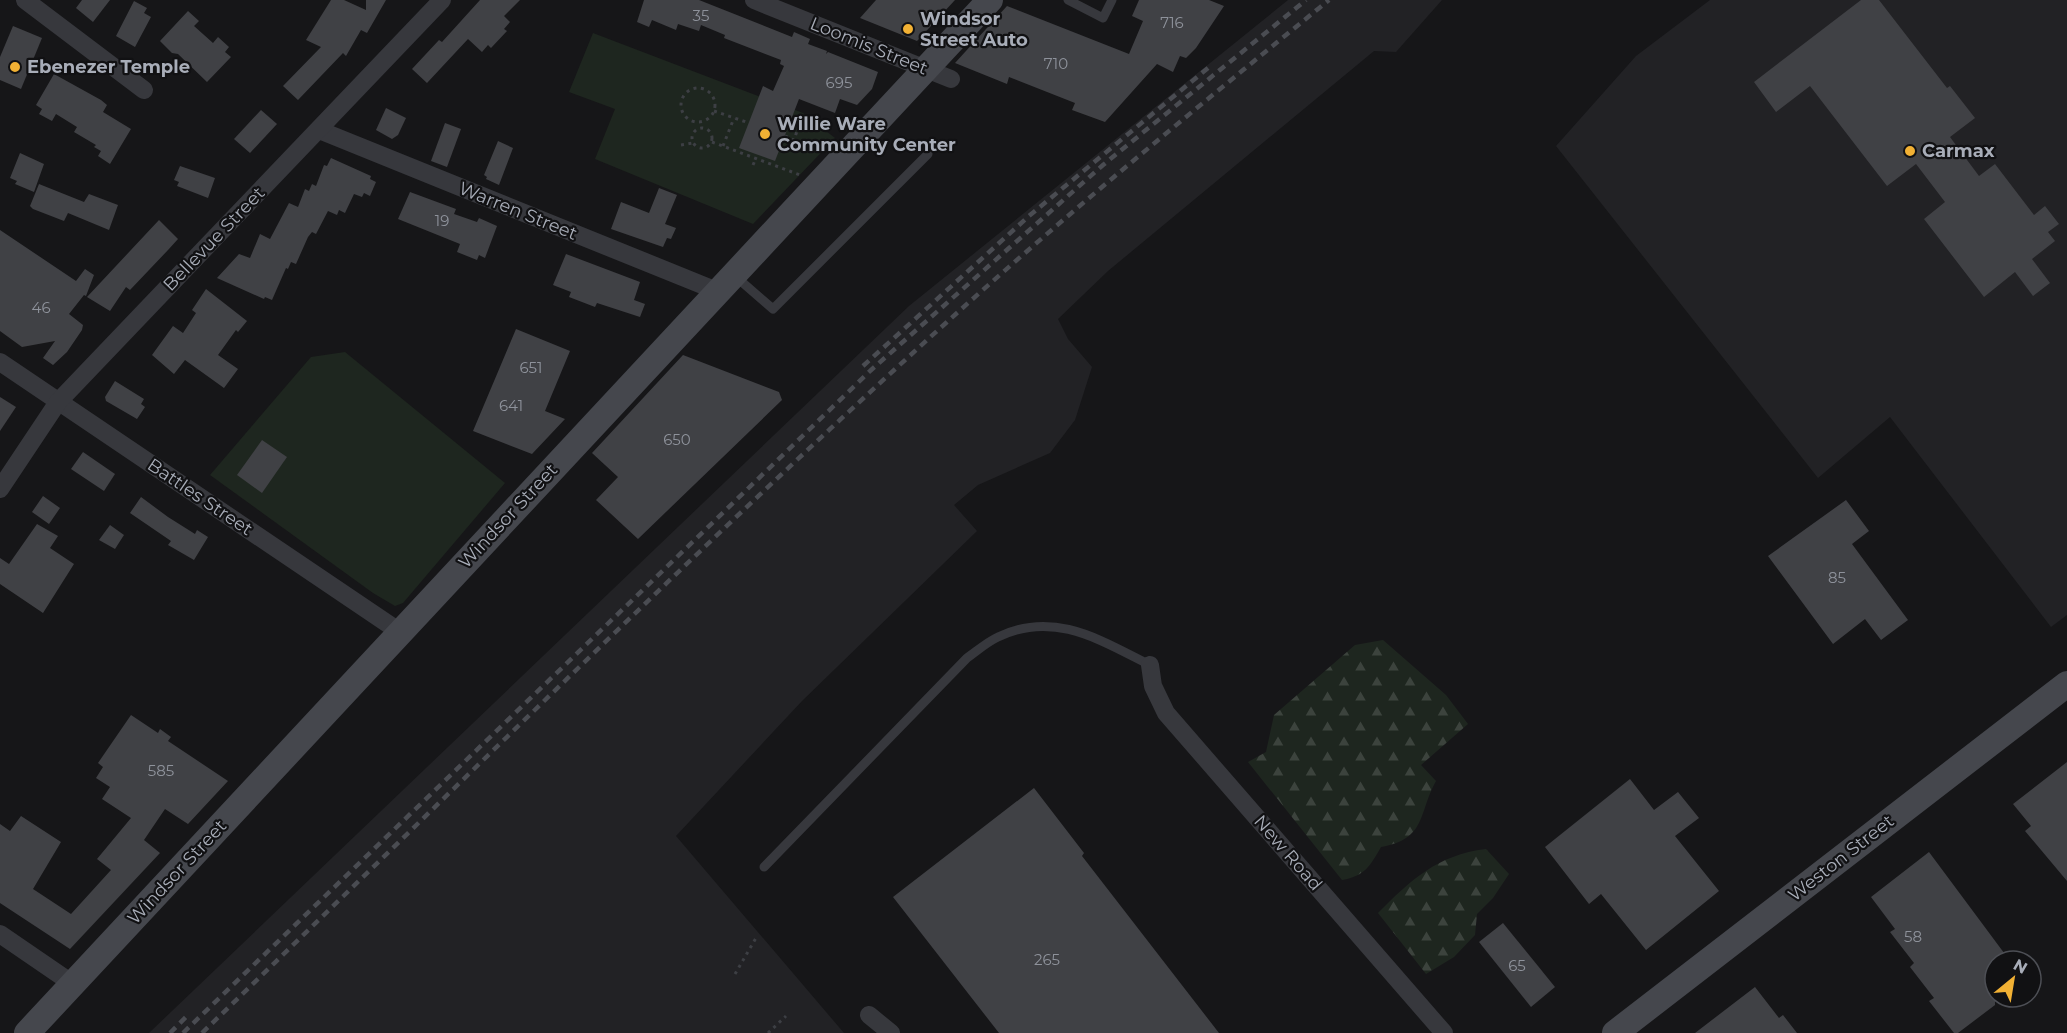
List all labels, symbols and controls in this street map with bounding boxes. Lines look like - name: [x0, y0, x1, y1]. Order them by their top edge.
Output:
- house number: 35: [693, 6, 709, 25]
- place label: Windsor Street Auto: [920, 8, 1028, 51]
- street label: Loomis Street: [807, 12, 931, 80]
- house number: 716: [1160, 13, 1184, 32]
- marker: Windsor Street Auto: [901, 22, 915, 36]
- house number: 710: [1044, 54, 1068, 73]
- place label: Ebenezer Temple: [27, 56, 190, 78]
- marker: Ebenezer Temple: [8, 60, 22, 74]
- house number: 695: [826, 73, 852, 92]
- place label: Willie Ware Community Center: [777, 113, 956, 156]
- marker: Willie Ware Community Center: [758, 127, 772, 141]
- place label: Carmax: [1922, 140, 1995, 162]
- marker: Carmax: [1903, 144, 1917, 158]
- street label: Warren Street: [456, 177, 580, 245]
- street label: Bellevue Street: [159, 182, 269, 296]
- house number: 19: [435, 211, 449, 230]
- house number: 46: [31, 298, 51, 317]
- house number: 651: [519, 358, 543, 377]
- house number: 641: [499, 396, 523, 415]
- house number: 650: [663, 430, 691, 449]
- street label: Battles Street: [143, 454, 257, 540]
- street label: Windsor Street: [454, 459, 562, 573]
- house number: 85: [1828, 568, 1846, 587]
- house number: 585: [148, 761, 174, 780]
- street label: Weston Street: [1784, 810, 1898, 906]
- street label: New Road: [1249, 811, 1327, 895]
- street label: Windsor Street: [123, 815, 231, 929]
- house number: 58: [1904, 927, 1922, 946]
- north arrow: [1983, 949, 2043, 1009]
- house number: 265: [1034, 950, 1060, 969]
- text: N: [2010, 955, 2031, 978]
- house number: 65: [1508, 956, 1526, 975]

